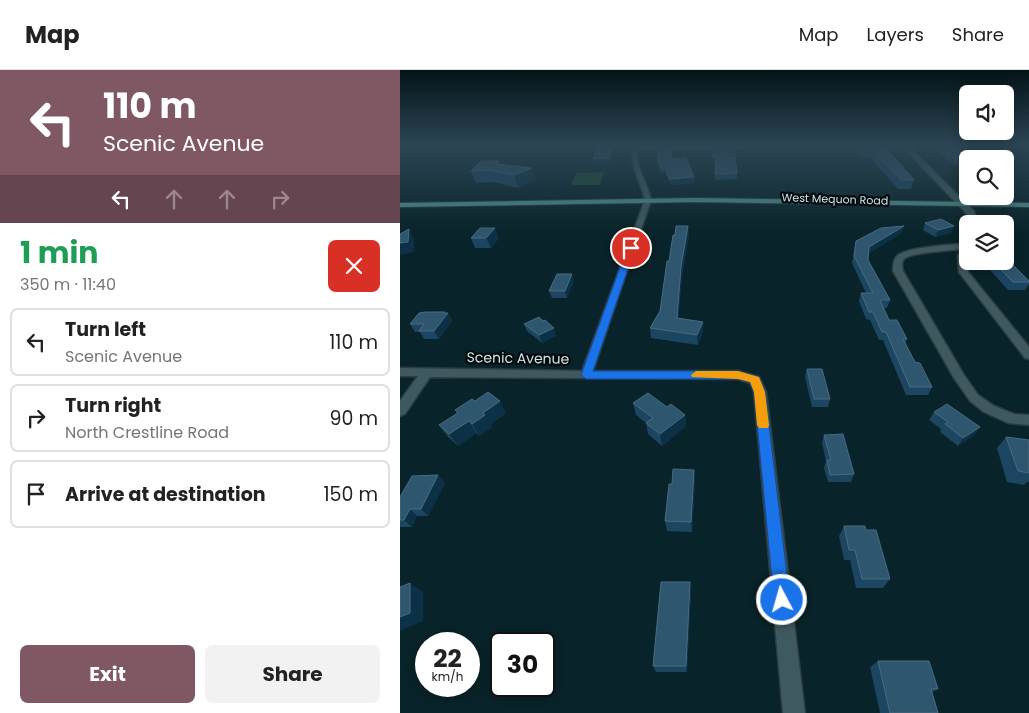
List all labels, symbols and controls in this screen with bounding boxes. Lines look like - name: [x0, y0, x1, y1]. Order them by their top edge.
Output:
- text: Map: [25, 18, 80, 51]
- text: Map: [799, 22, 839, 47]
- text: Layers: [867, 22, 924, 47]
- text: Share: [952, 22, 1004, 47]
- text: 110 m: [103, 81, 197, 130]
- map controls: [959, 85, 1014, 270]
- button: sound: [959, 85, 1014, 140]
- icon: left: [20, 90, 85, 155]
- text: Scenic Avenue: [103, 128, 264, 159]
- button: search: [959, 150, 1014, 205]
- icon: left: [107, 185, 135, 213]
- icon: ahead: [160, 185, 188, 213]
- icon: ahead: [213, 185, 241, 213]
- icon: right: [266, 185, 294, 213]
- street label: West Mequon Road: [781, 189, 889, 209]
- button: layers: [959, 215, 1014, 270]
- pin: [610, 227, 652, 269]
- text: 1 min: [20, 231, 98, 274]
- icon: arrive: [617, 234, 645, 262]
- button: close: [328, 240, 380, 292]
- text: 350 m · 11:40: [20, 273, 116, 296]
- text: Turn left: [65, 316, 146, 343]
- icon: left: [22, 328, 50, 356]
- text: 110 m: [329, 329, 378, 356]
- text: Scenic Avenue: [65, 345, 182, 368]
- street label: Scenic Avenue: [467, 347, 570, 369]
- text: Turn right: [65, 392, 161, 419]
- icon: right: [22, 404, 50, 432]
- text: 90 m: [329, 405, 378, 432]
- text: North Crestline Road: [65, 421, 229, 444]
- icon: arrive: [22, 480, 50, 508]
- text: Arrive at destination: [65, 481, 266, 508]
- text: 150 m: [323, 481, 378, 508]
- position arrow: [755, 573, 807, 625]
- speed limit sign: 30: [490, 632, 555, 697]
- text: 22: [433, 641, 462, 676]
- button: Exit: [20, 645, 195, 703]
- button: Share: [205, 645, 380, 703]
- text: km/h: [432, 668, 463, 685]

